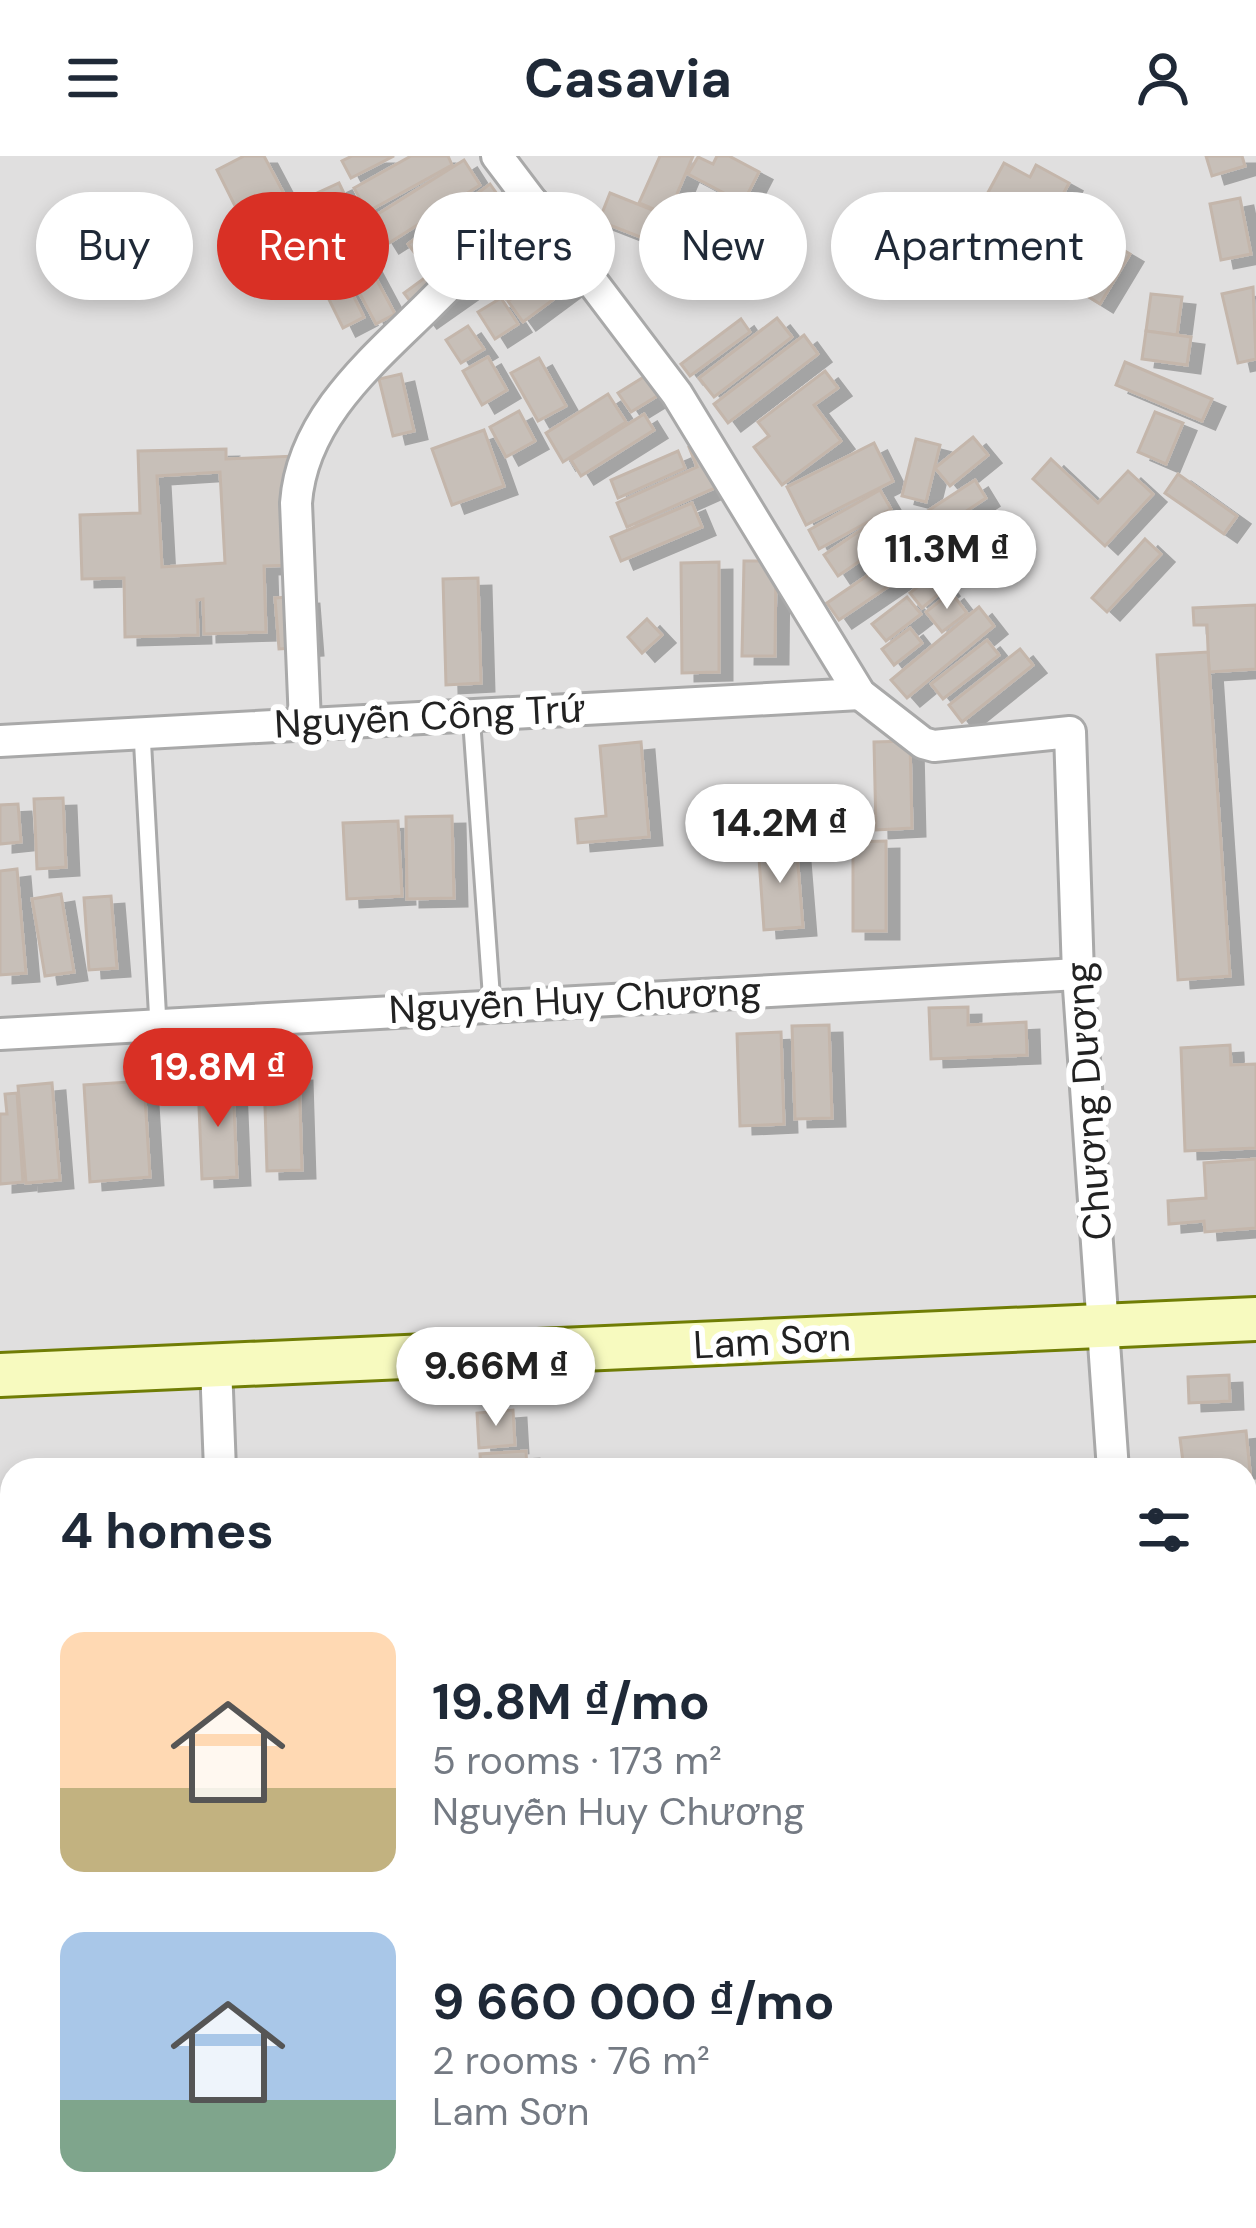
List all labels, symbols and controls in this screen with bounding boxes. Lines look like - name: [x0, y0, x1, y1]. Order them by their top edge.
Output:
- text: Casavia: [524, 43, 732, 114]
- icon: menu: [60, 45, 126, 111]
- icon: person: [1130, 45, 1196, 111]
- chip: Buy: [36, 192, 193, 300]
- chip: Rent: [217, 192, 389, 300]
- chip: Filters: [413, 192, 615, 300]
- chip: New: [639, 192, 807, 300]
- chip: Apartment: [831, 192, 1126, 300]
- pin: 11.3M ₫: [836, 510, 1058, 612]
- text: 11.3M ₫: [884, 523, 1010, 574]
- street label: Nguyễn Công Trứ: [273, 682, 587, 750]
- pin: 14.2M ₫: [669, 784, 891, 886]
- text: 14.2M ₫: [712, 797, 848, 848]
- street label: Chương Dương: [1053, 960, 1123, 1242]
- street label: Nguyễn Huy Chương: [387, 965, 763, 1035]
- pin: 19.8M ₫: [107, 1028, 329, 1130]
- text: 19.8M ₫: [150, 1041, 286, 1092]
- street label: Lam Sơn: [692, 1311, 852, 1371]
- pin: 9.66M ₫: [385, 1327, 607, 1429]
- text: 9.66M ₫: [423, 1340, 569, 1391]
- text: 4 homes: [60, 1497, 274, 1564]
- icon: filters: [1131, 1497, 1197, 1563]
- text: 19.8M ₫/mo: [432, 1668, 710, 1735]
- icon: home: [156, 1680, 300, 1824]
- text: 5 rooms · 173 m²: [432, 1735, 722, 1786]
- text: Nguyễn Huy Chương: [432, 1786, 805, 1837]
- text: 9 660 000 ₫/mo: [432, 1968, 835, 2035]
- icon: home: [156, 1980, 300, 2124]
- text: 2 rooms · 76 m²: [432, 2035, 710, 2086]
- text: Lam Sơn: [432, 2086, 589, 2137]

